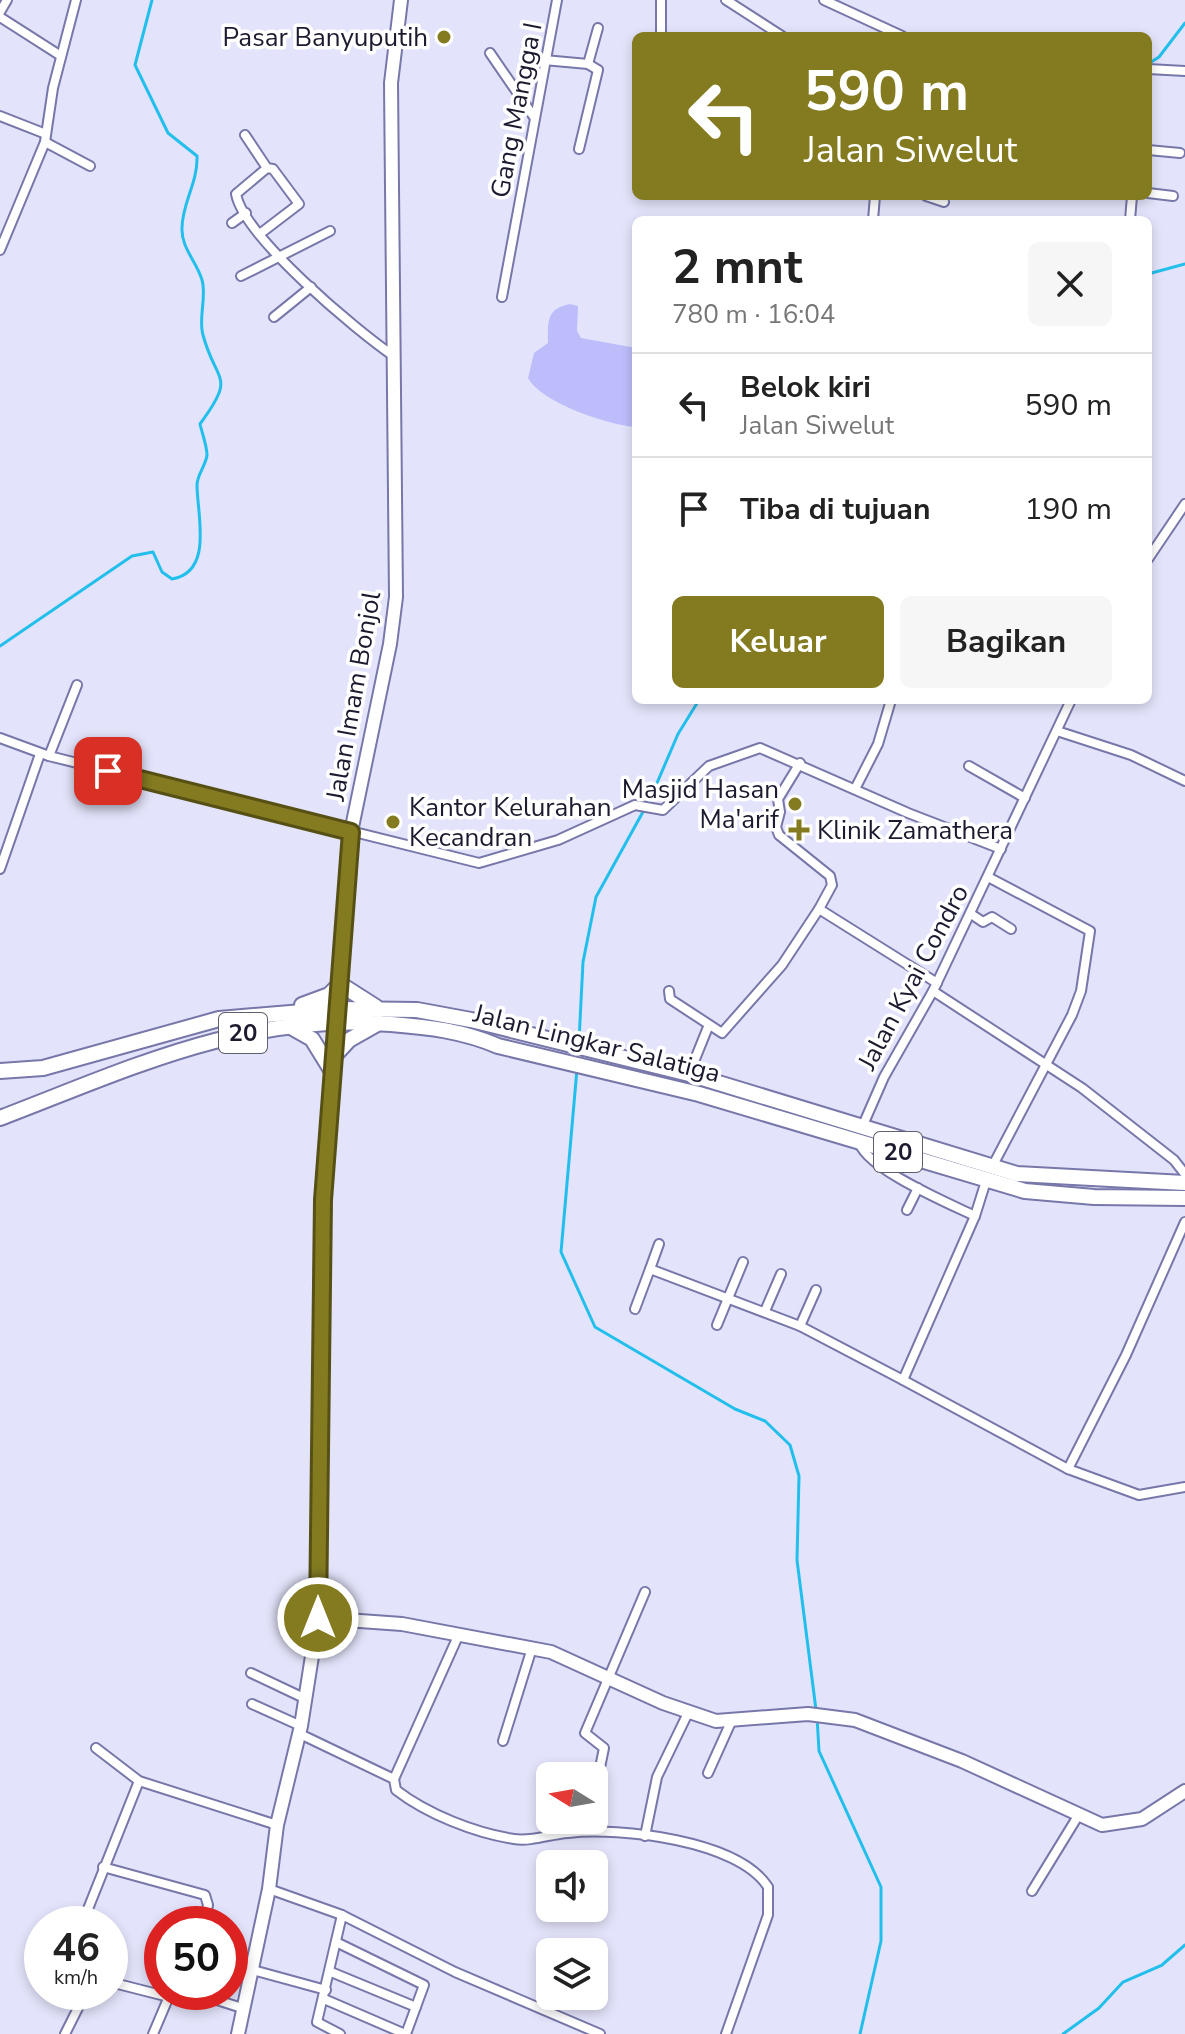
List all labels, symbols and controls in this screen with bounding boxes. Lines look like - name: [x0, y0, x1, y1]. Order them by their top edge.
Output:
- place label: Pasar Banyuputih: [223, 20, 428, 55]
- street label: Gang Mangga I: [482, 20, 551, 201]
- marker: Pasar Banyuputih: [435, 28, 453, 46]
- text: 590 m: [804, 53, 969, 130]
- icon: left: [672, 64, 776, 168]
- text: Jalan Siwelut: [804, 126, 1017, 175]
- text: 2 mnt: [672, 234, 802, 300]
- button: close: [1028, 242, 1112, 326]
- text: 780 m · 16:04: [672, 297, 835, 332]
- text: Belok kiri: [740, 367, 871, 408]
- icon: left: [672, 383, 716, 427]
- text: 590 m: [1025, 385, 1112, 426]
- text: Jalan Siwelut: [740, 408, 894, 443]
- icon: arrive: [672, 487, 716, 531]
- text: Tiba di tujuan: [740, 489, 931, 530]
- text: 190 m: [1025, 489, 1112, 530]
- street label: Jalan Imam Bonjol: [318, 588, 389, 804]
- button: Keluar: [672, 596, 884, 688]
- button: Bagikan: [900, 596, 1112, 688]
- pin: [74, 737, 142, 805]
- icon: arrive: [86, 749, 130, 793]
- place label: Masjid Hasan Ma'arif: [622, 772, 779, 837]
- place label: Kantor Kelurahan Kecandran: [409, 790, 612, 855]
- marker: Masjid Hasan Ma'arif: [786, 795, 804, 813]
- marker: Kantor Kelurahan Kecandran: [384, 813, 402, 831]
- place label: Klinik Zamathera: [817, 813, 1013, 848]
- marker: Klinik Zamathera: [788, 819, 810, 841]
- street label: Jalan Kyai Condro: [849, 879, 977, 1077]
- street label: Jalan Lingkar Salatiga: [469, 996, 724, 1091]
- road number: 20: [219, 1013, 267, 1053]
- road number: 20: [874, 1132, 922, 1172]
- position arrow: [276, 1576, 360, 1660]
- north arrow: [536, 1762, 608, 1834]
- map controls: [536, 1762, 608, 2010]
- button: sound: [536, 1850, 608, 1922]
- speed limit sign: 50: [144, 1906, 248, 2010]
- text: 46: [52, 1921, 100, 1975]
- button: layers: [536, 1938, 608, 2010]
- text: km/h: [54, 1964, 98, 1991]

